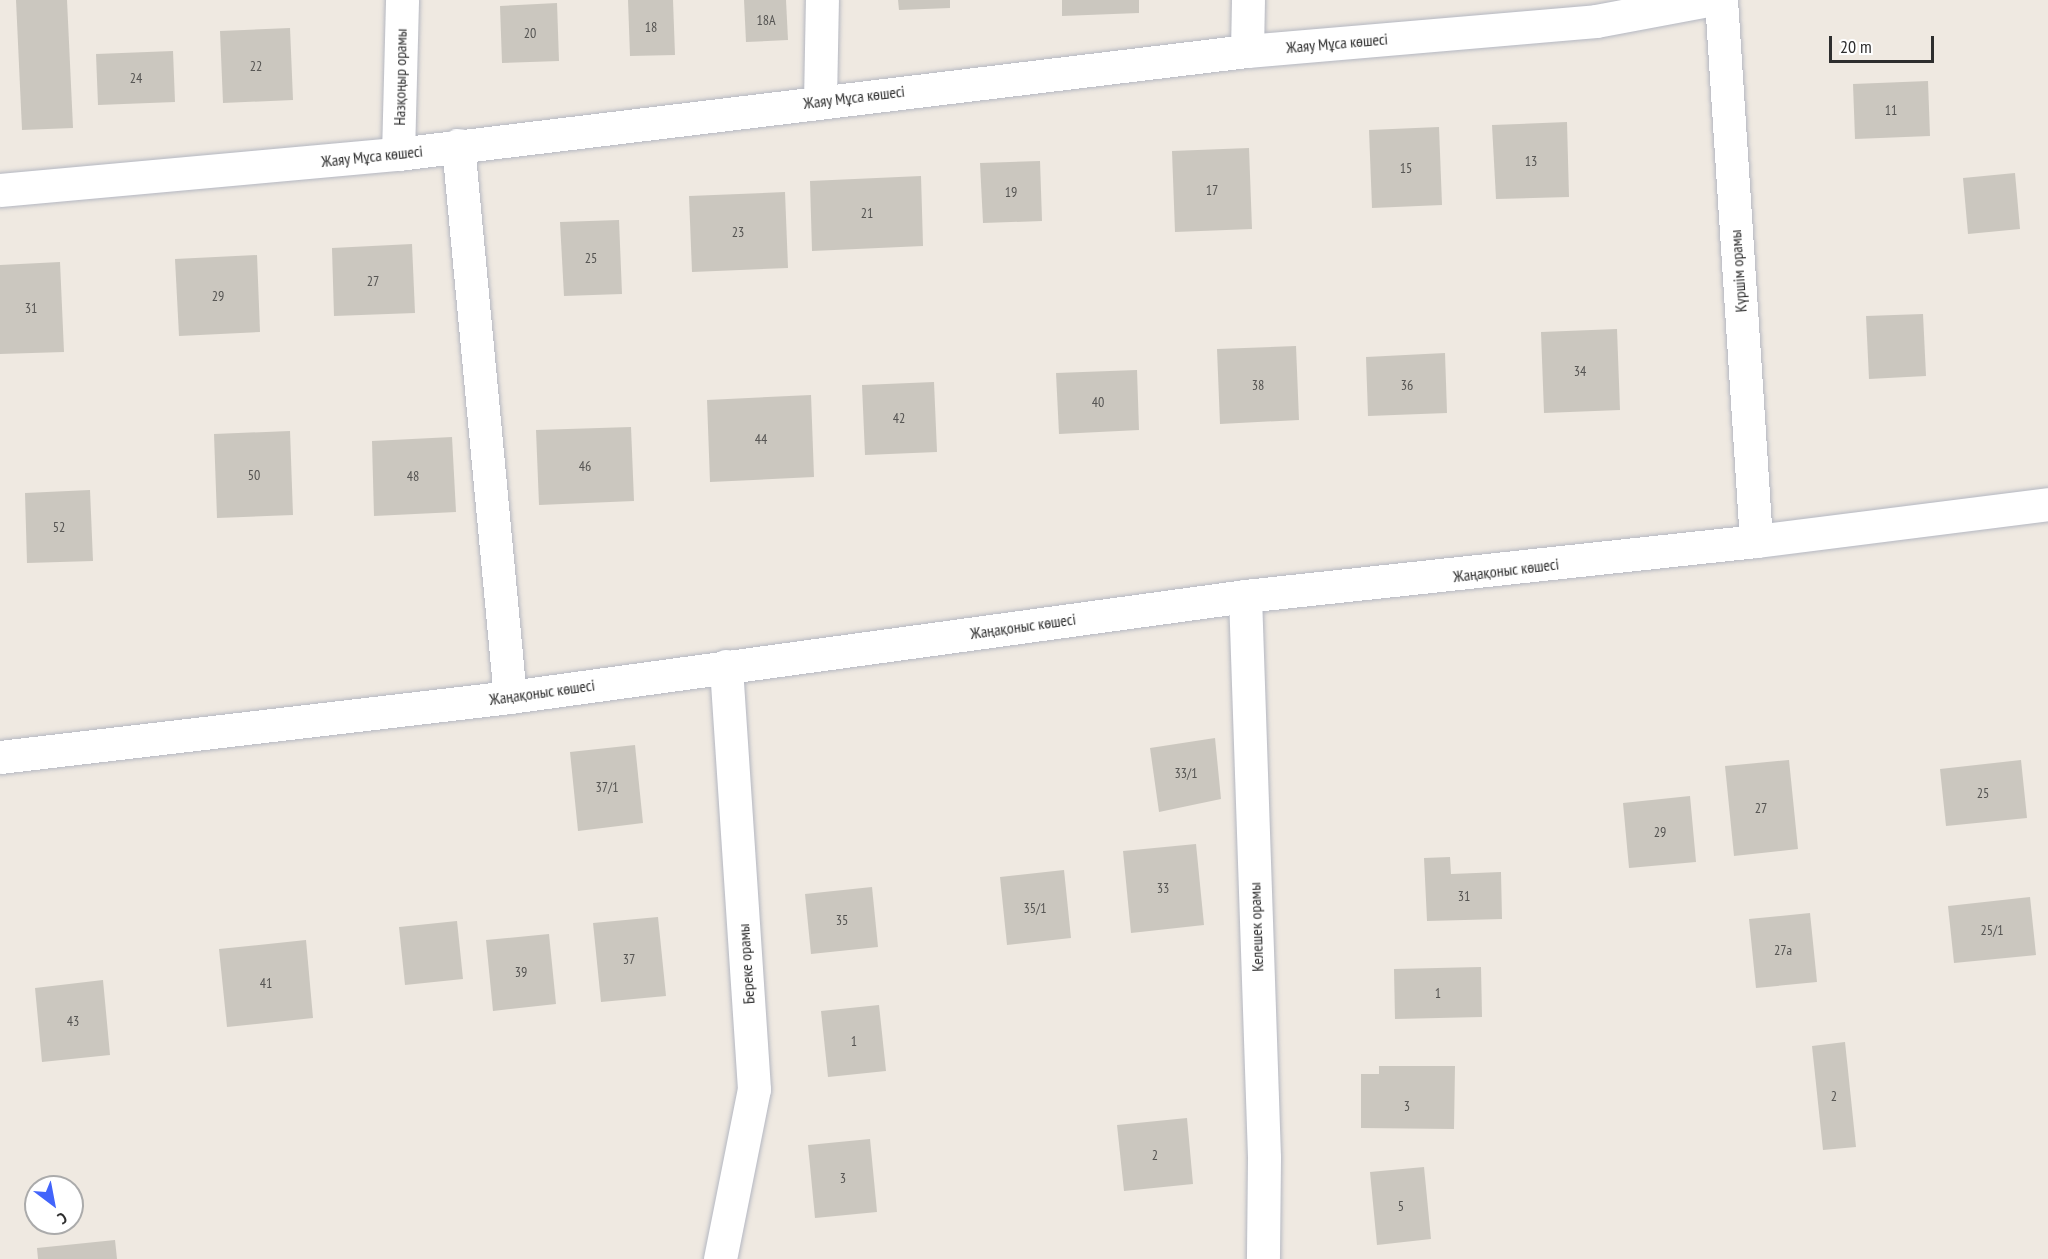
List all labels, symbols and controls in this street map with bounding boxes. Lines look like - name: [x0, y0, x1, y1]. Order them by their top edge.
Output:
- house number: 18А: [756, 12, 776, 28]
- house number: 18: [645, 19, 657, 35]
- scale bar: [1832, 24, 1937, 62]
- house number: 20: [524, 25, 536, 41]
- street label: Назқоңыр орамы: [390, 28, 410, 126]
- street label: Жаяу Мұса көшесі: [1285, 29, 1389, 57]
- text: 20 m: [1840, 35, 1872, 58]
- house number: 22: [250, 58, 262, 74]
- house number: 24: [130, 70, 142, 86]
- street label: Жаяу Мұса көшесі: [802, 81, 906, 113]
- house number: 11: [1885, 102, 1897, 118]
- street label: Жаяу Мұса көшесі: [320, 141, 424, 171]
- house number: 13: [1525, 153, 1537, 169]
- house number: 15: [1400, 160, 1412, 176]
- house number: 17: [1206, 182, 1218, 198]
- house number: 19: [1005, 184, 1017, 200]
- house number: 21: [861, 205, 873, 221]
- house number: 23: [732, 224, 744, 240]
- street label: Күршім орамы: [1726, 229, 1750, 313]
- house number: 25: [585, 250, 597, 266]
- house number: 27: [367, 273, 379, 289]
- house number: 29: [212, 288, 224, 304]
- house number: 31: [25, 300, 37, 316]
- house number: 34: [1574, 363, 1586, 379]
- house number: 38: [1252, 377, 1264, 393]
- house number: 36: [1401, 377, 1413, 393]
- house number: 40: [1092, 394, 1104, 410]
- house number: 42: [893, 410, 905, 426]
- house number: 44: [755, 431, 767, 447]
- house number: 46: [579, 458, 591, 474]
- house number: 50: [248, 467, 260, 483]
- house number: 48: [407, 468, 419, 484]
- house number: 52: [53, 519, 65, 535]
- street label: Жаңақоныс көшесі: [1452, 554, 1560, 586]
- street label: Жаңақоныс көшесі: [969, 609, 1077, 643]
- street label: Жаңақоныс көшесі: [488, 675, 596, 709]
- house number: 33/1: [1174, 765, 1198, 781]
- house number: 37/1: [595, 779, 619, 795]
- house number: 25: [1977, 785, 1989, 801]
- house number: 27: [1755, 800, 1767, 816]
- house number: 29: [1654, 824, 1666, 840]
- house number: 33: [1157, 880, 1169, 896]
- street label: Келешек орамы: [1245, 882, 1267, 972]
- house number: 31: [1458, 888, 1470, 904]
- house number: 35/1: [1023, 900, 1047, 916]
- house number: 35: [836, 912, 848, 928]
- house number: 25/1: [1980, 922, 2004, 938]
- street label: Береке орамы: [734, 923, 758, 1005]
- house number: 27а: [1774, 942, 1792, 958]
- house number: 37: [623, 951, 635, 967]
- house number: 39: [515, 964, 527, 980]
- house number: 41: [260, 975, 272, 991]
- house number: 1: [1435, 985, 1441, 1001]
- house number: 43: [67, 1013, 79, 1029]
- house number: 1: [851, 1033, 857, 1049]
- house number: 2: [1831, 1088, 1837, 1104]
- house number: 3: [1404, 1098, 1410, 1114]
- house number: 2: [1152, 1147, 1158, 1163]
- house number: 3: [840, 1170, 846, 1186]
- north arrow: [24, 1175, 84, 1235]
- house number: 5: [1398, 1198, 1404, 1214]
- text: С: [54, 1208, 71, 1229]

